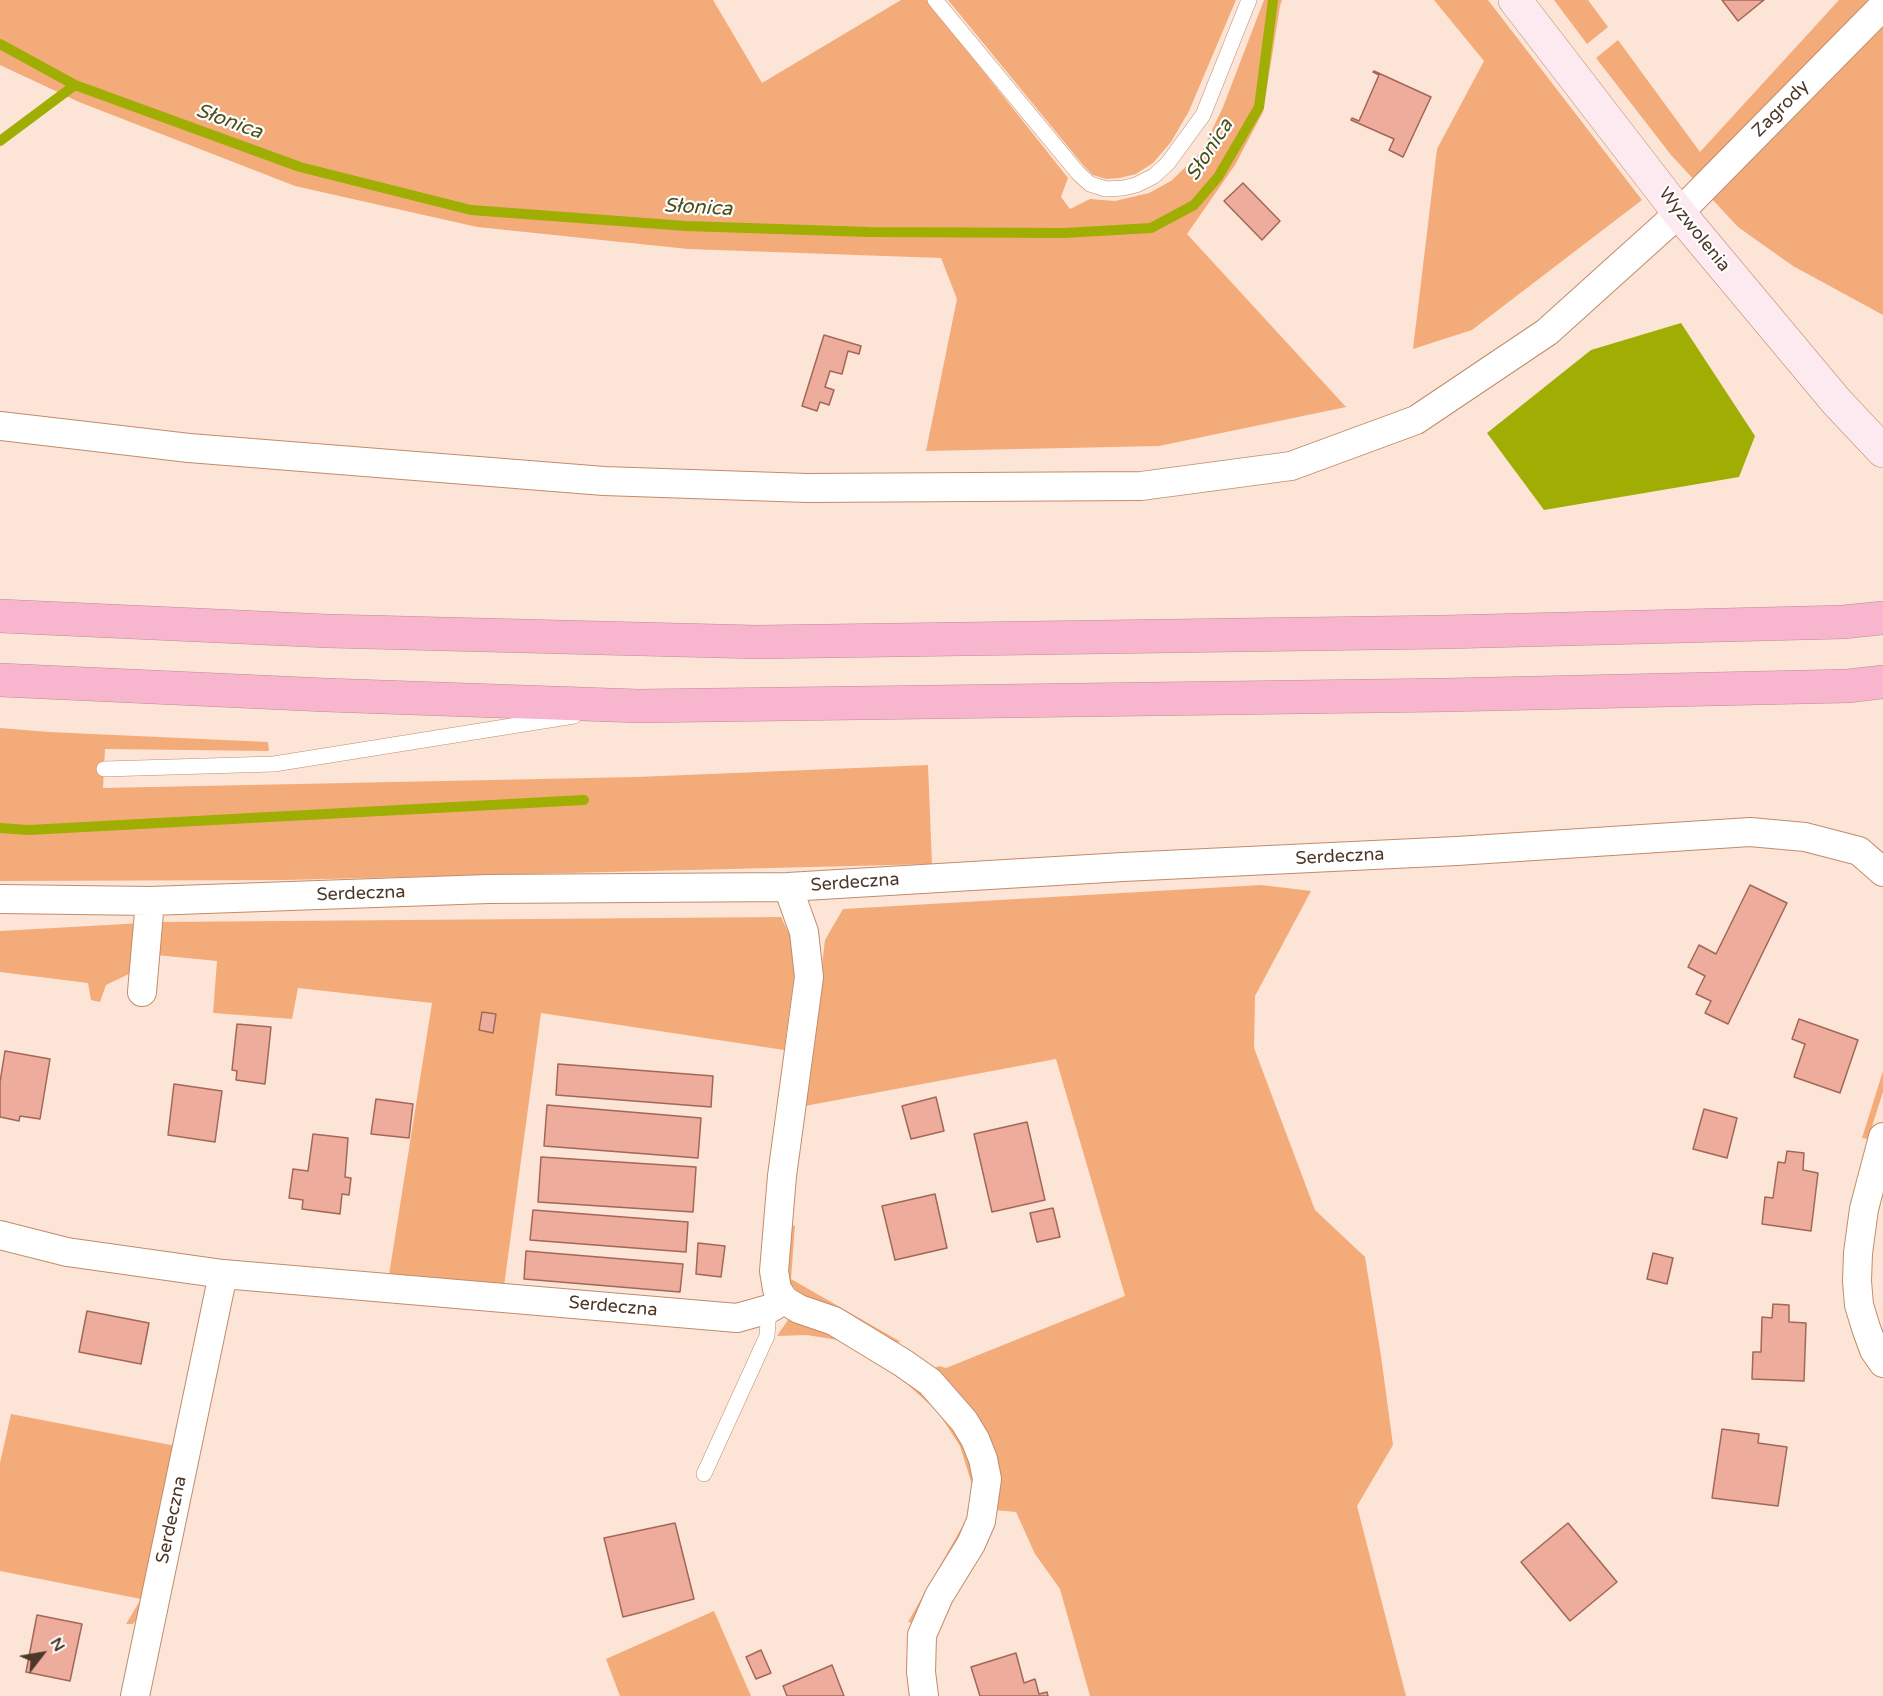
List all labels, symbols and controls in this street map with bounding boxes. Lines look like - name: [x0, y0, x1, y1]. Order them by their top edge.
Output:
- street label: Zagrody: [1748, 76, 1814, 142]
- water label: Słonica: [193, 99, 265, 145]
- water label: Słonica: [1181, 115, 1239, 185]
- street label: Wyzwolenia: [1654, 184, 1734, 276]
- water label: Słonica: [663, 194, 733, 222]
- street label: Serdeczna: [1295, 844, 1385, 870]
- street label: Serdeczna: [810, 869, 900, 897]
- street label: Serdeczna: [316, 882, 406, 906]
- street label: Serdeczna: [568, 1292, 658, 1322]
- street label: Serdeczna: [152, 1474, 192, 1566]
- north arrow: [12, 1624, 72, 1684]
- text: N: [46, 1634, 69, 1655]

